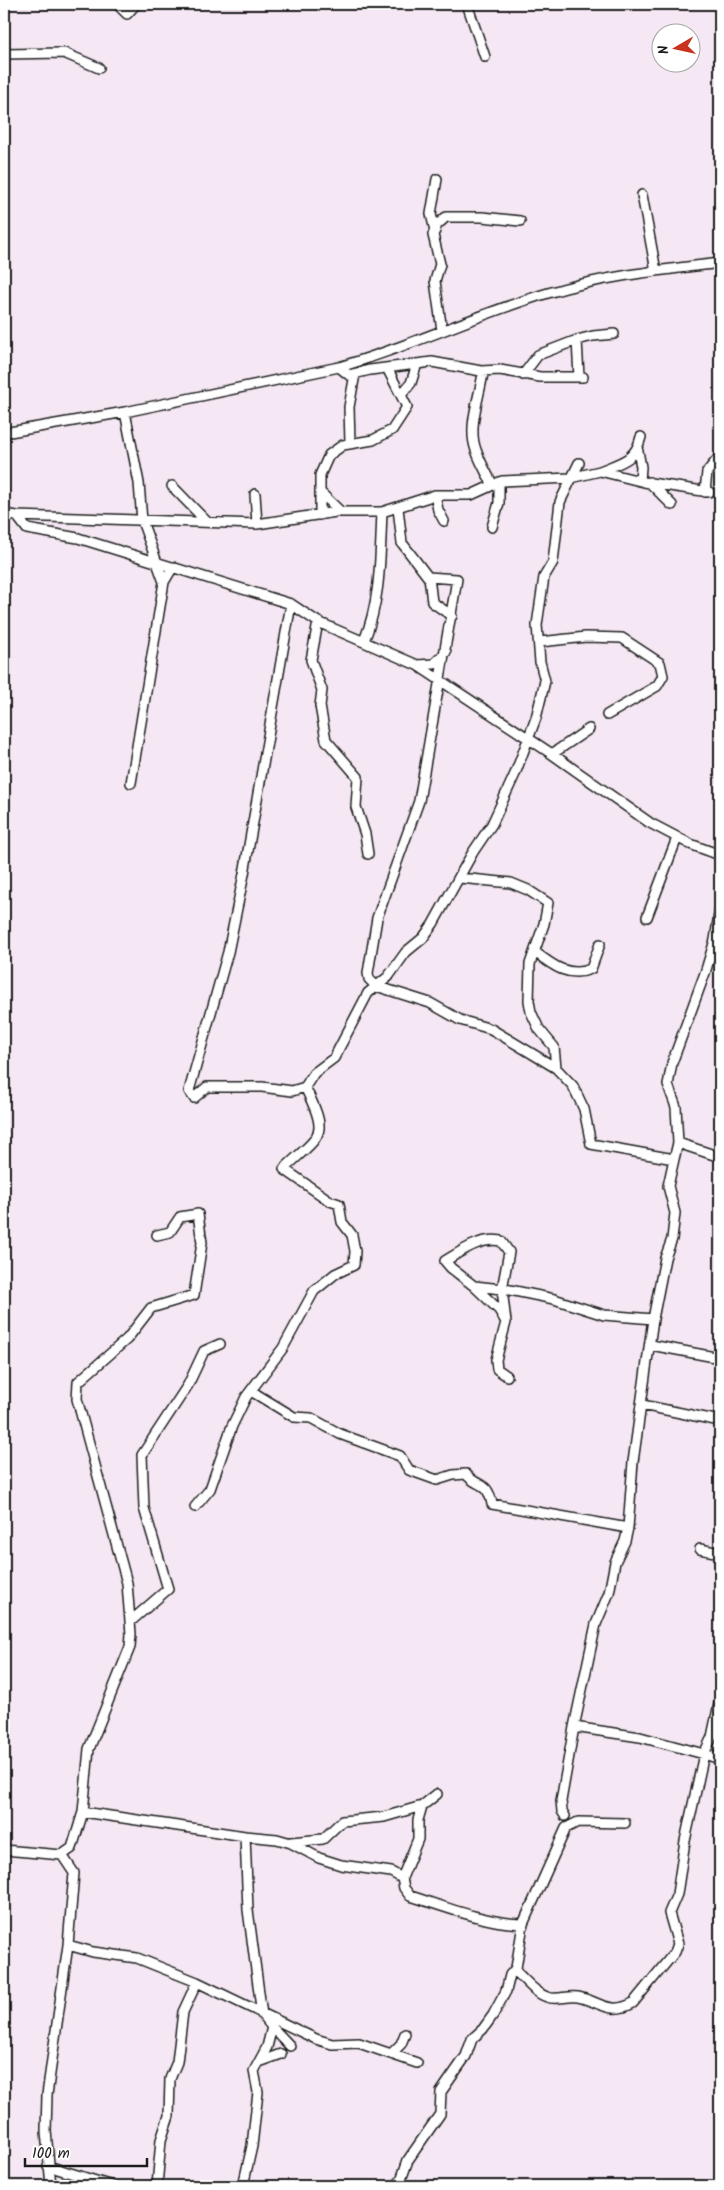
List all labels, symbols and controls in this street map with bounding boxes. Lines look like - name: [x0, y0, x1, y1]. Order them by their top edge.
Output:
- north arrow: [652, 22, 702, 72]
- text: N: [653, 44, 676, 56]
- scale bar: [25, 2135, 148, 2167]
- text: 100 m: [32, 2142, 70, 2166]

